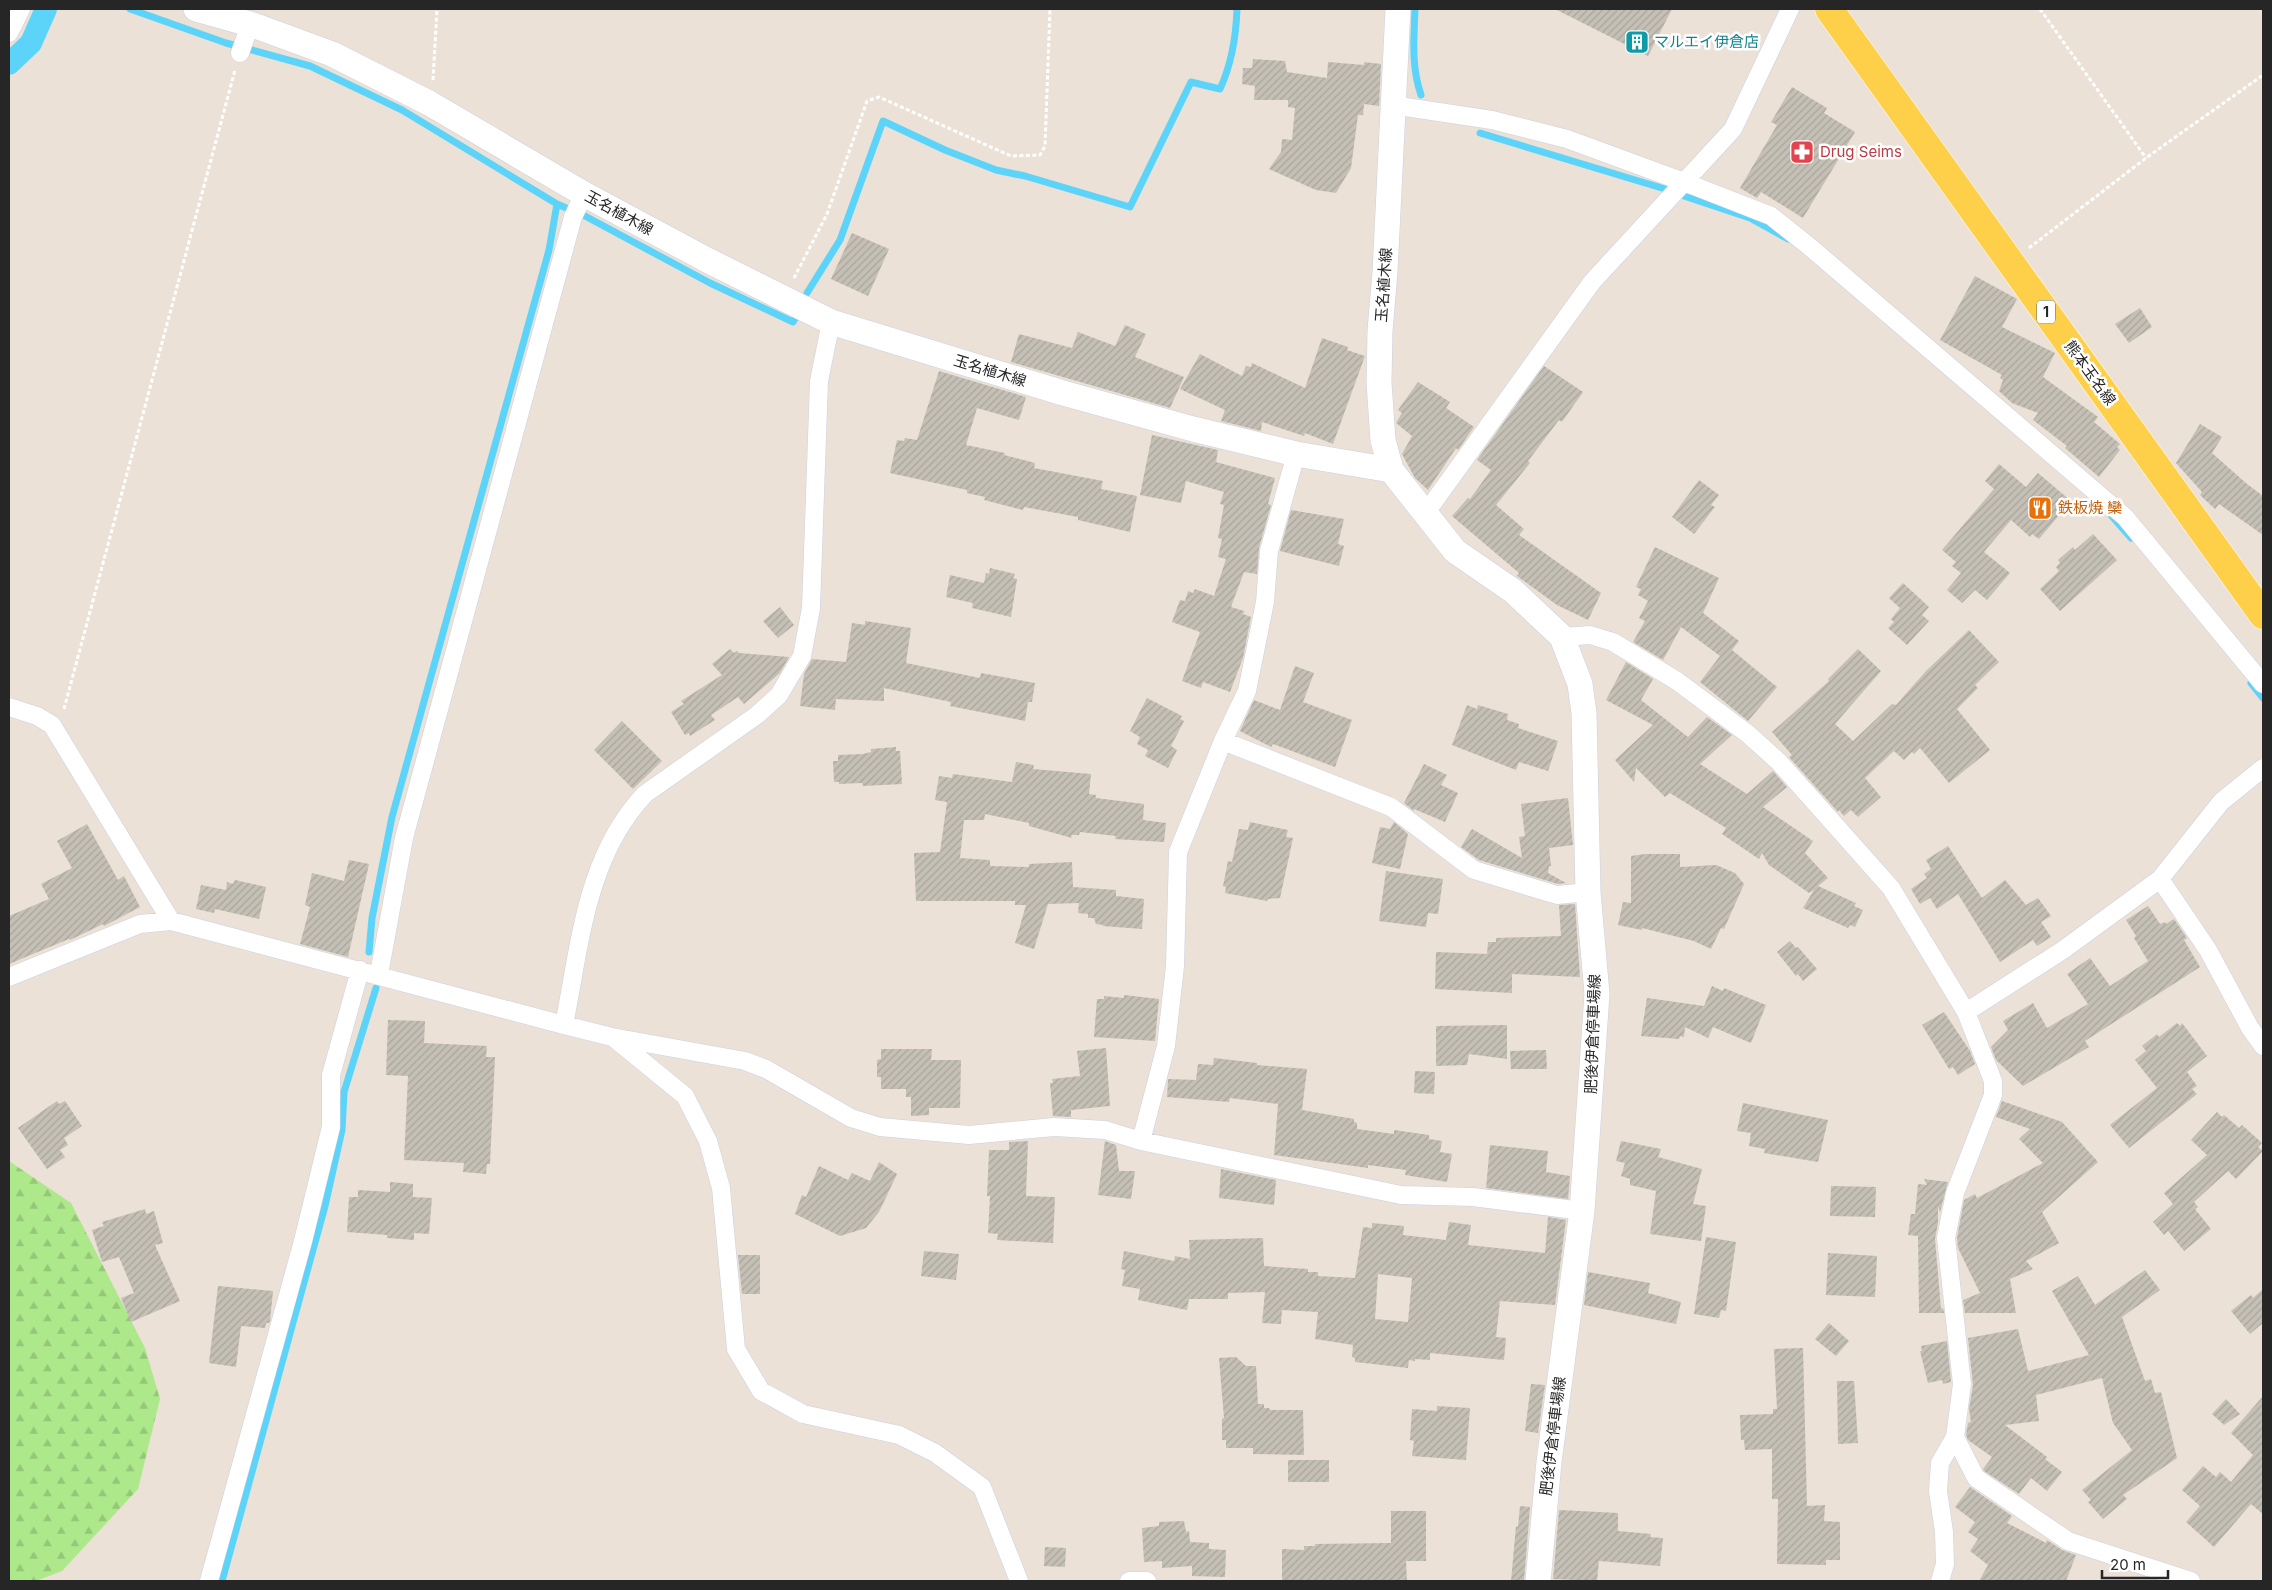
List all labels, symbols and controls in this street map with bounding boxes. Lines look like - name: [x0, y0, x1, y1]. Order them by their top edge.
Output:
- building icon: マルエイ伊倉店: [1624, 29, 1650, 55]
- place label: マルエイ伊倉店: [1654, 32, 1759, 51]
- pharmacy icon: Drug Seims: [1789, 139, 1815, 165]
- place label: Drug Seims: [1820, 142, 1902, 161]
- street label: 玉名植木線: [582, 186, 657, 239]
- street label: 玉名植木線: [1371, 247, 1396, 323]
- road number: 1: [2037, 300, 2055, 324]
- street label: 熊本玉名線: [2061, 337, 2120, 409]
- street label: 玉名植木線: [951, 350, 1029, 391]
- restaurant icon: 鉄板焼 欒: [2027, 495, 2053, 521]
- place label: 鉄板焼 欒: [2058, 498, 2122, 517]
- street label: 肥後伊倉停車場線: [1581, 974, 1604, 1094]
- street label: 肥後伊倉停車場線: [1536, 1375, 1569, 1497]
- scale bar: [2102, 1548, 2168, 1580]
- text: 20 m: [2110, 1555, 2146, 1574]

